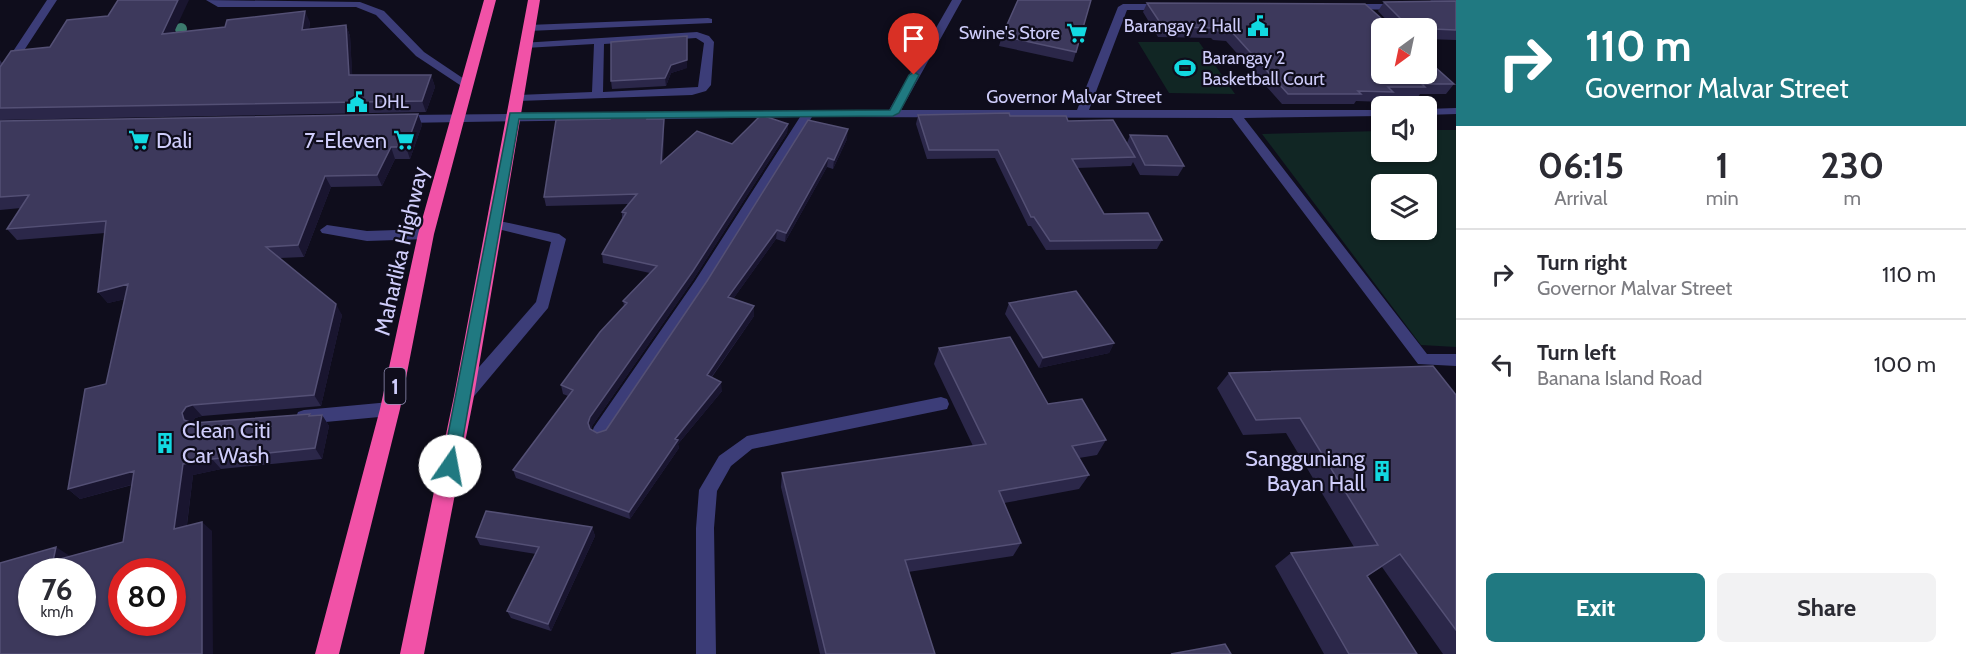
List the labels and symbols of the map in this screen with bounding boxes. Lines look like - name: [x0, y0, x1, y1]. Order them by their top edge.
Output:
- pin: [888, 13, 939, 75]
- public building icon: Barangay 2 Hall: [1246, 14, 1270, 38]
- place label: Barangay 2 Hall: [1124, 15, 1242, 37]
- north arrow: [1371, 18, 1437, 84]
- supermarket icon: Swine's Store: [1065, 21, 1089, 45]
- place label: Swine's Store: [959, 22, 1060, 44]
- place label: Barangay 2 Basketball Court: [1202, 47, 1325, 90]
- sports icon: Barangay 2 Basketball Court: [1173, 56, 1197, 80]
- street label: Governor Malvar Street: [986, 86, 1162, 108]
- public building icon: DHL: [345, 90, 369, 114]
- place label: DHL: [374, 91, 409, 113]
- place label: Dali: [156, 127, 192, 154]
- place label: 7-Eleven: [304, 127, 387, 154]
- supermarket icon: Dali: [127, 128, 151, 152]
- supermarket icon: 7-Eleven: [392, 128, 416, 152]
- street label: Maharlika Highway: [368, 164, 434, 338]
- road number: 1: [384, 368, 406, 404]
- place label: Clean Citi Car Wash: [182, 417, 271, 469]
- building icon: Clean Citi Car Wash: [153, 431, 177, 455]
- position arrow: [418, 434, 482, 498]
- place label: Sangguniang Bayan Hall: [1245, 445, 1366, 497]
- building icon: Sangguniang Bayan Hall: [1370, 459, 1394, 483]
- speed limit sign: 80: [108, 558, 186, 636]

